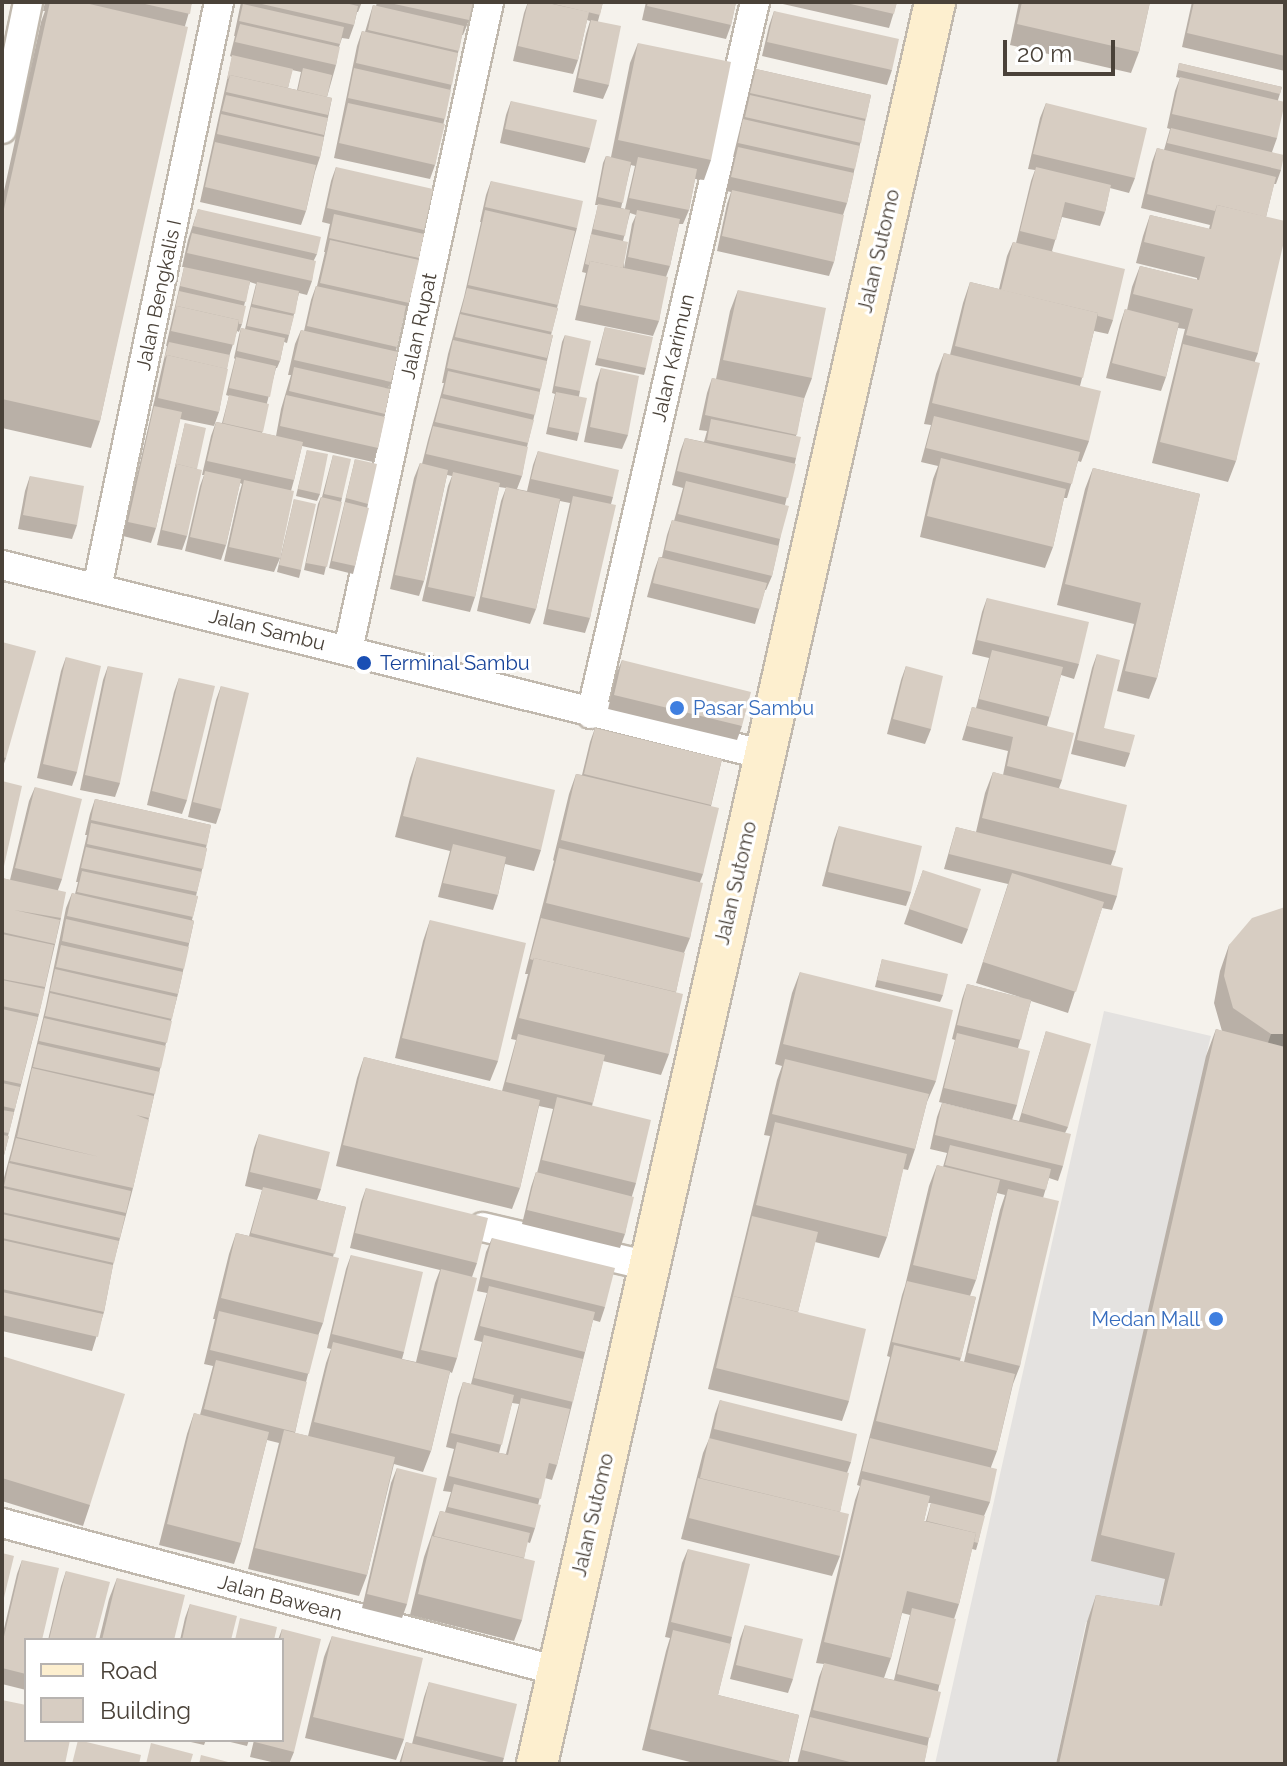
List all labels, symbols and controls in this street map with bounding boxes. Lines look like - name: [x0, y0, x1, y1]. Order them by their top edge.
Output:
- scale bar: [1007, 24, 1119, 74]
- text: 20 m: [1017, 39, 1072, 68]
- street label: Jalan Sutomo: [853, 187, 905, 315]
- street label: Jalan Bengkalis I: [131, 217, 187, 373]
- street label: Jalan Rupat: [396, 271, 442, 381]
- street label: Jalan Karimun: [647, 292, 699, 424]
- street label: Jalan Sambu: [206, 604, 328, 656]
- place label: Terminal Sambu: [380, 651, 530, 675]
- marker: Terminal Sambu: [355, 654, 373, 672]
- place label: Pasar Sambu: [693, 696, 815, 720]
- marker: Pasar Sambu: [668, 699, 686, 717]
- street label: Jalan Sutomo: [710, 819, 762, 947]
- place label: Medan Mall: [1092, 1307, 1200, 1331]
- marker: Medan Mall: [1207, 1310, 1225, 1328]
- street label: Jalan Sutomo: [567, 1451, 619, 1579]
- street label: Jalan Bawean: [215, 1570, 345, 1626]
- legend: [24, 1638, 284, 1742]
- text: Road: [100, 1656, 158, 1685]
- text: Building: [100, 1696, 191, 1725]

